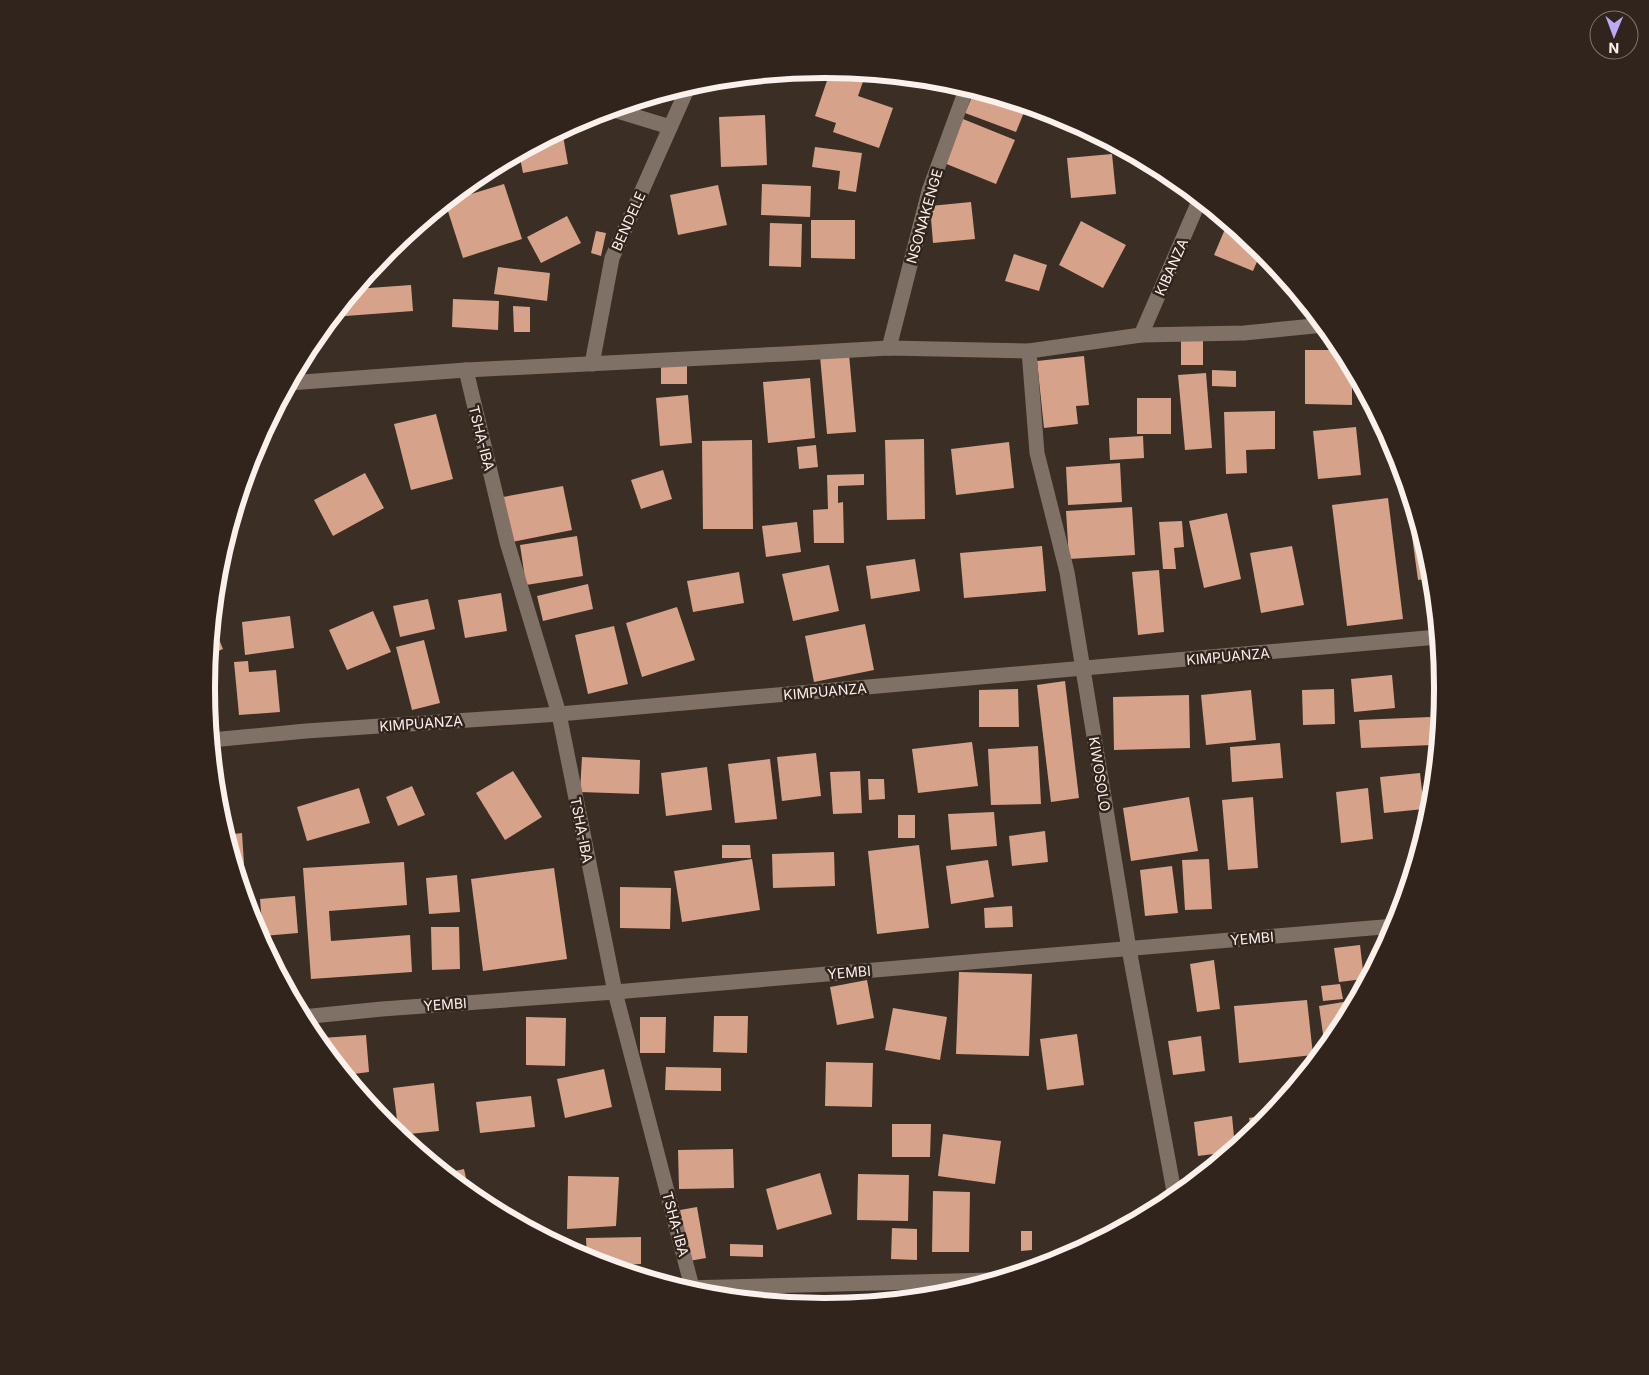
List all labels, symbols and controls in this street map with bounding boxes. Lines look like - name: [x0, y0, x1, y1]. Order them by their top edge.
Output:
- north arrow: [1589, 10, 1639, 60]
- text: N: [1608, 40, 1619, 57]
- street label: NSONAKENGE: [902, 167, 946, 265]
- street label: BENDELE: [607, 189, 649, 253]
- street label: KIBANZA: [1151, 235, 1191, 298]
- street label: TSHA-IBA: [466, 404, 498, 473]
- street label: KIMPUANZA: [1186, 644, 1271, 668]
- street label: KIMPUANZA: [783, 679, 868, 703]
- street label: KIMPUANZA: [379, 712, 464, 734]
- street label: KIWOSOLO: [1086, 735, 1114, 813]
- street label: TSHA-IBA: [567, 796, 597, 865]
- street label: YEMBI: [1230, 928, 1274, 948]
- street label: YEMBI: [827, 962, 871, 982]
- street label: YEMBI: [423, 994, 467, 1014]
- street label: TSHA-IBA: [659, 1190, 693, 1259]

